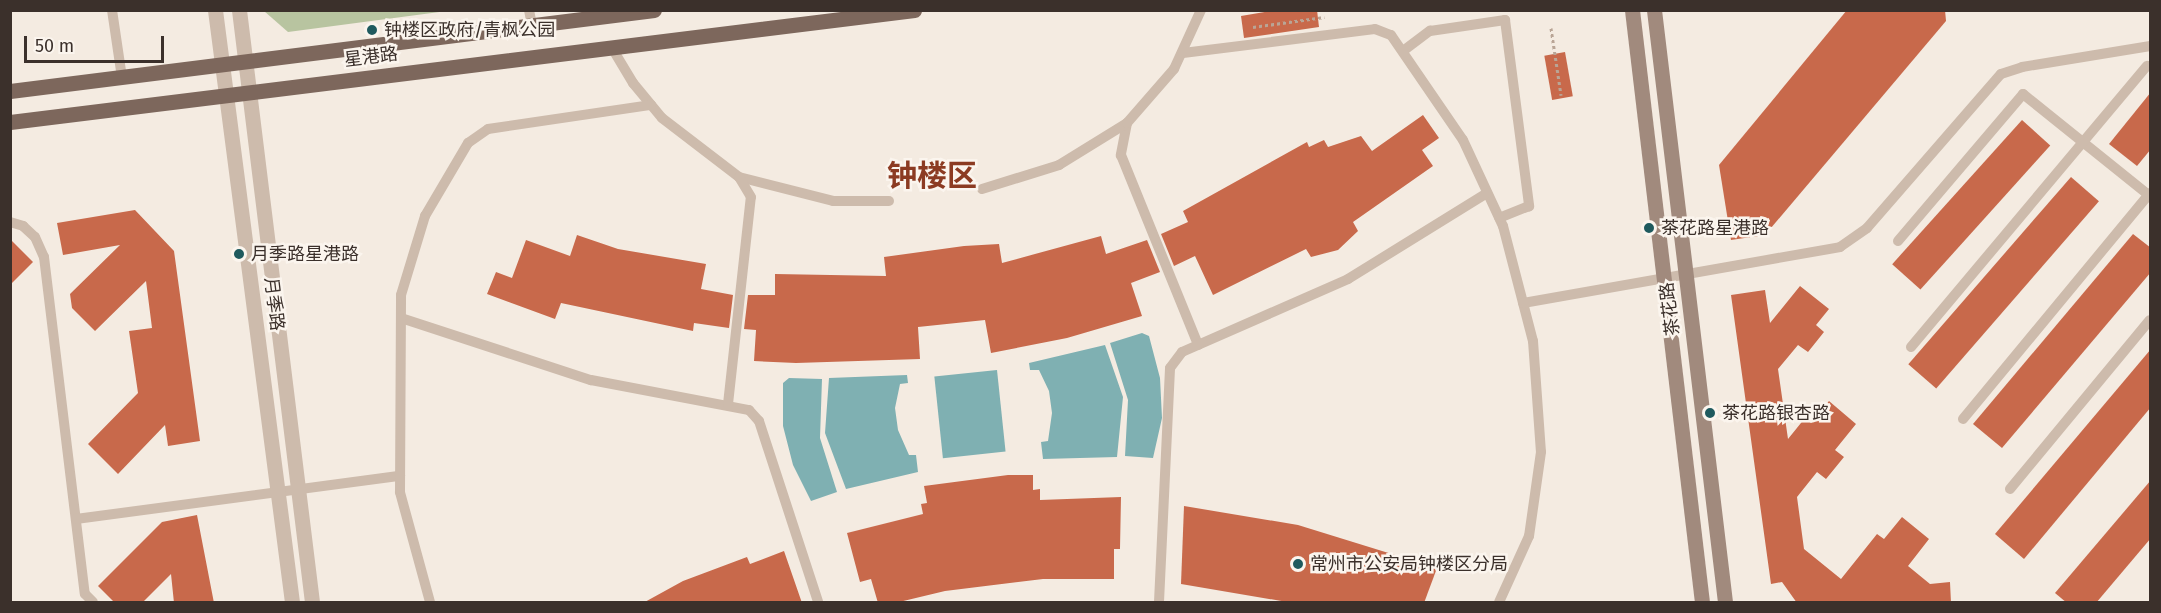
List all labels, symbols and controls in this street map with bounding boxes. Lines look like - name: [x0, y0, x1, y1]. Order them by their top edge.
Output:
- place label: 钟楼区政府/青枫公园: [384, 19, 555, 41]
- marker: 钟楼区政府/青枫公园: [365, 23, 379, 37]
- scale bar: [27, 24, 166, 62]
- text: 50 m: [35, 35, 74, 57]
- street label: 星港路: [343, 43, 399, 71]
- district label: 钟楼区: [887, 158, 977, 194]
- place label: 茶花路星港路: [1661, 217, 1769, 239]
- marker: 茶花路星港路: [1642, 221, 1656, 235]
- place label: 月季路星港路: [251, 243, 359, 265]
- marker: 月季路星港路: [232, 247, 246, 261]
- street label: 月季路: [260, 276, 288, 332]
- street label: 茶花路: [1656, 281, 1684, 337]
- place label: 茶花路银杏路: [1722, 402, 1830, 424]
- marker: 茶花路银杏路: [1703, 406, 1717, 420]
- place label: 常州市公安局钟楼区分局: [1310, 553, 1508, 575]
- marker: 常州市公安局钟楼区分局: [1291, 557, 1305, 571]

